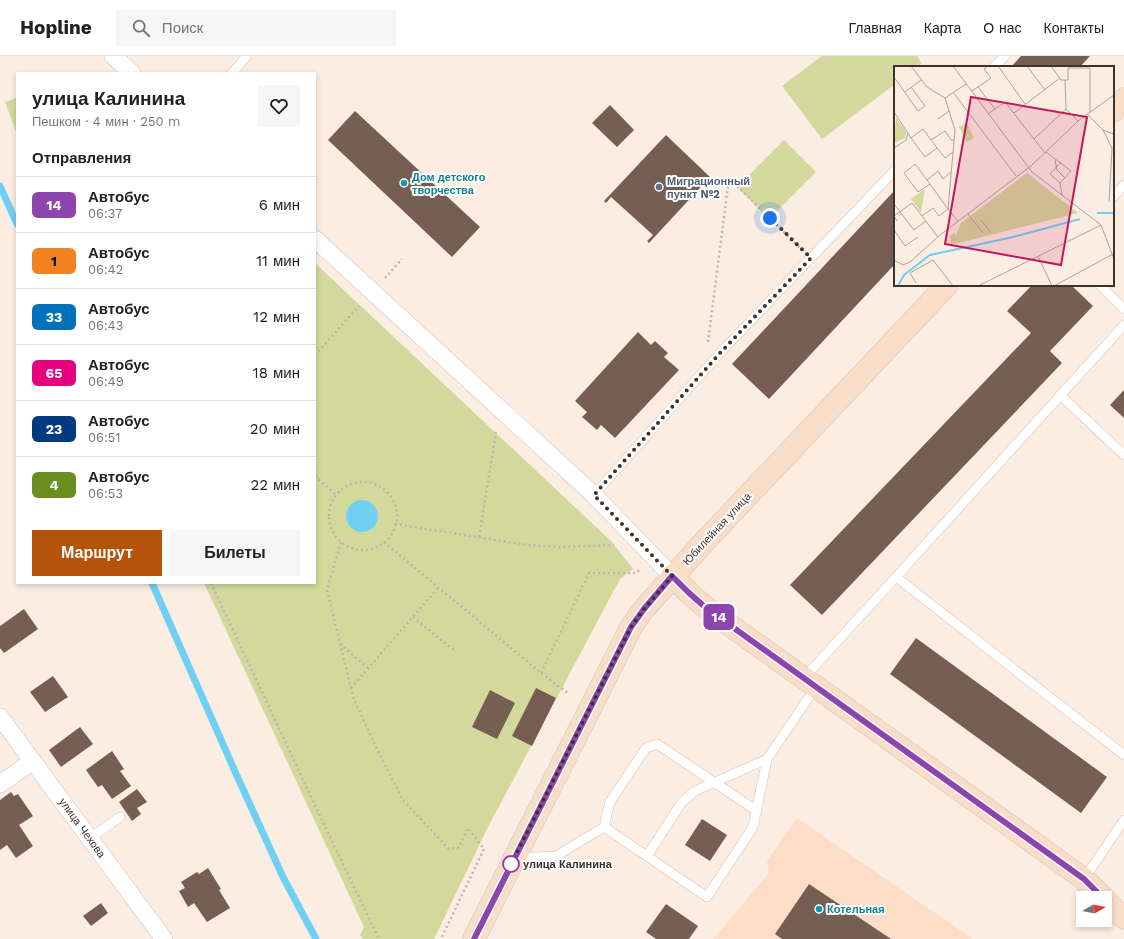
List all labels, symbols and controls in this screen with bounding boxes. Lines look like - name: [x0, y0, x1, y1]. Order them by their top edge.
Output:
- search box: [116, 10, 396, 46]
- text: Hopline: [20, 16, 92, 39]
- icon: search: [130, 17, 152, 39]
- text: Поиск: [162, 19, 203, 37]
- text: Главная: [849, 20, 902, 36]
- text: Карта: [924, 20, 961, 36]
- text: О нас: [983, 20, 1022, 36]
- text: Контакты: [1044, 20, 1104, 36]
- inset map: [894, 66, 1114, 286]
- button: heart: [258, 85, 300, 127]
- text: улица Калинина: [32, 87, 185, 110]
- text: Пешком · 4 мин · 250 m: [32, 114, 180, 129]
- text: Отправления: [32, 149, 131, 167]
- place label: Дом детского творчества: [412, 171, 486, 197]
- place label: Миграционный пункт №2: [667, 175, 750, 201]
- marker: Дом детского творчества: [399, 178, 409, 188]
- marker: Миграционный пункт №2: [654, 182, 664, 192]
- text: Автобус: [88, 188, 150, 206]
- text: 6 мин: [259, 196, 300, 214]
- text: 14: [46, 197, 62, 213]
- text: 06:37: [88, 206, 122, 221]
- your location: [760, 208, 780, 228]
- text: Автобус: [88, 244, 150, 262]
- text: 11 мин: [256, 252, 300, 270]
- text: 1: [51, 253, 57, 269]
- text: 06:42: [88, 262, 123, 277]
- text: Автобус: [88, 300, 150, 318]
- text: 12 мин: [253, 308, 300, 326]
- text: 33: [46, 309, 62, 325]
- text: 06:43: [88, 318, 123, 333]
- text: Автобус: [88, 356, 150, 374]
- text: 18 мин: [253, 364, 300, 382]
- text: 65: [46, 365, 62, 381]
- text: 06:49: [88, 374, 124, 389]
- text: Автобус: [88, 412, 150, 430]
- text: 20 мин: [250, 420, 300, 438]
- text: 23: [46, 421, 62, 437]
- text: 06:51: [88, 430, 120, 445]
- text: Автобус: [88, 468, 150, 486]
- text: 22 мин: [250, 476, 300, 494]
- text: 4: [49, 477, 59, 493]
- text: 06:53: [88, 486, 123, 501]
- street label: Юбилейная улица: [680, 489, 755, 568]
- button: Маршрут: [32, 530, 162, 576]
- button: Билеты: [170, 530, 300, 576]
- line badge: 14: [701, 604, 737, 630]
- text: 14: [711, 609, 727, 625]
- street label: улица Чехова: [56, 796, 109, 861]
- marker: улица Калинина: [502, 855, 520, 873]
- place label: улица Калинина: [523, 858, 613, 871]
- north arrow: [1076, 891, 1112, 927]
- map controls: [1076, 891, 1112, 927]
- place label: Котельная: [827, 903, 885, 916]
- marker: Котельная: [814, 904, 824, 914]

